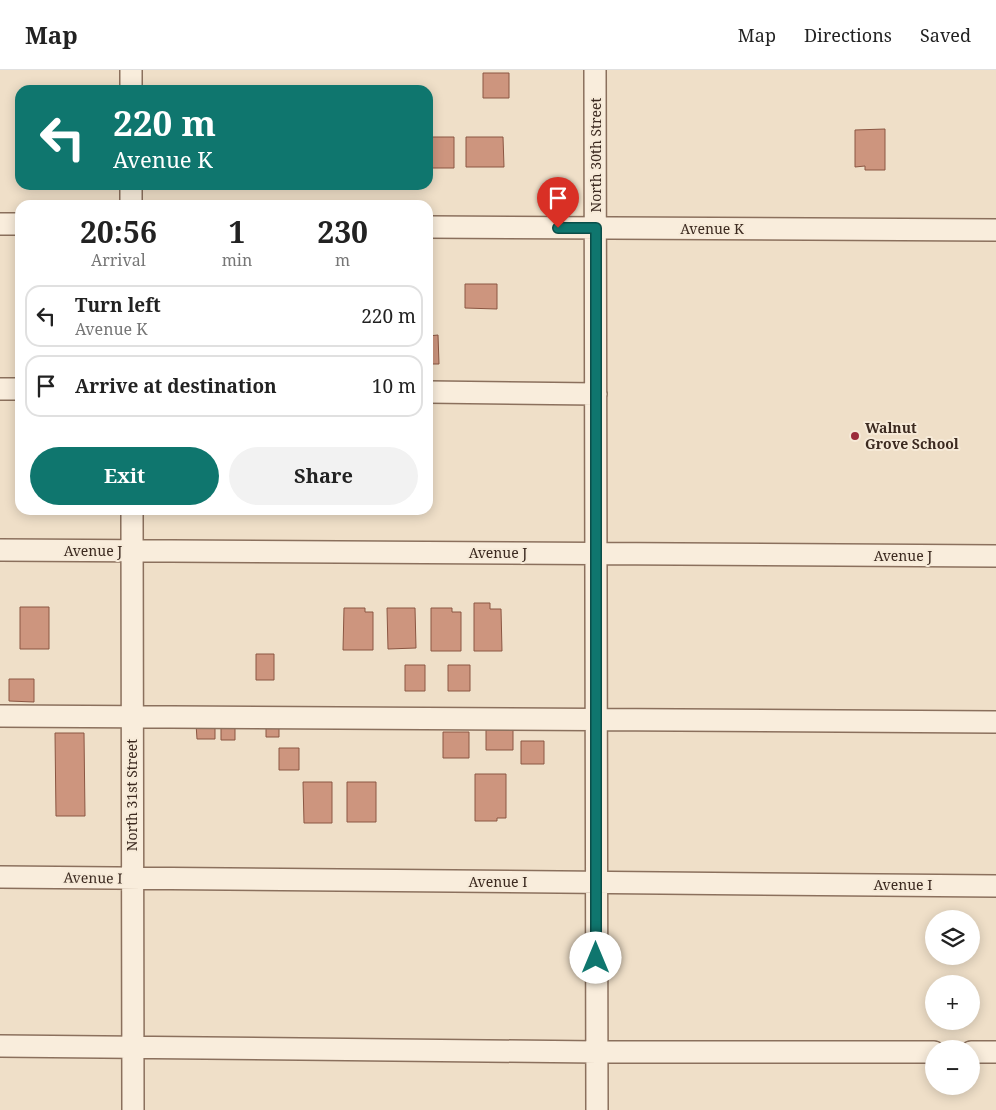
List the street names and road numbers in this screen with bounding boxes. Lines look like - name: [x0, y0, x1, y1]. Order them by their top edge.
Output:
- street label: North 30th Street: [586, 97, 605, 212]
- street label: Avenue K: [680, 219, 744, 238]
- street label: Avenue J: [64, 541, 122, 560]
- street label: Avenue J: [469, 543, 527, 562]
- street label: Avenue J: [874, 546, 932, 565]
- street label: North 31st Street: [122, 739, 141, 851]
- street label: Avenue I: [63, 867, 123, 888]
- street label: Avenue I: [469, 872, 527, 891]
- street label: Avenue I: [874, 875, 932, 894]

